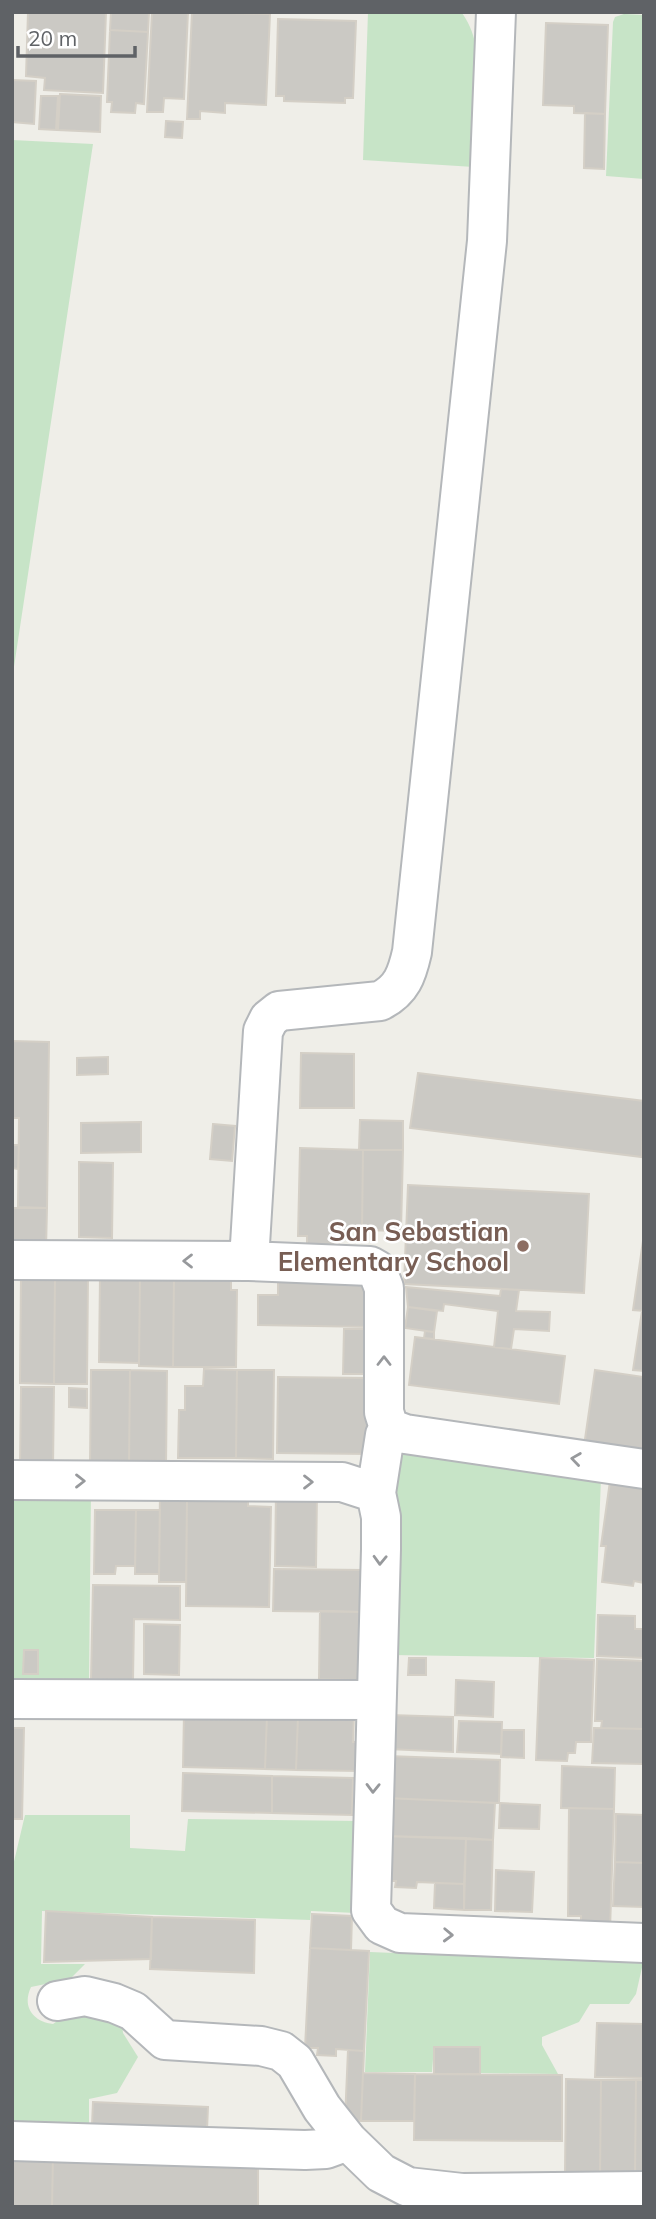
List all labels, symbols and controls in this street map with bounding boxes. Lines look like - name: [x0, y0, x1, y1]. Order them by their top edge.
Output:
- scale bar: [18, 14, 135, 58]
- text: 20 m: [28, 25, 77, 51]
- place label: San Sebastian Elementary School: [278, 1215, 509, 1278]
- marker: San Sebastian Elementary School: [515, 1238, 531, 1254]
- one-way arrow: [182, 1253, 193, 1269]
- one-way arrow: [376, 1355, 392, 1366]
- one-way arrow: [570, 1452, 582, 1467]
- one-way arrow: [76, 1473, 86, 1489]
- one-way arrow: [303, 1474, 314, 1490]
- one-way arrow: [373, 1555, 388, 1566]
- one-way arrow: [365, 1782, 380, 1793]
- one-way arrow: [443, 1928, 454, 1943]

